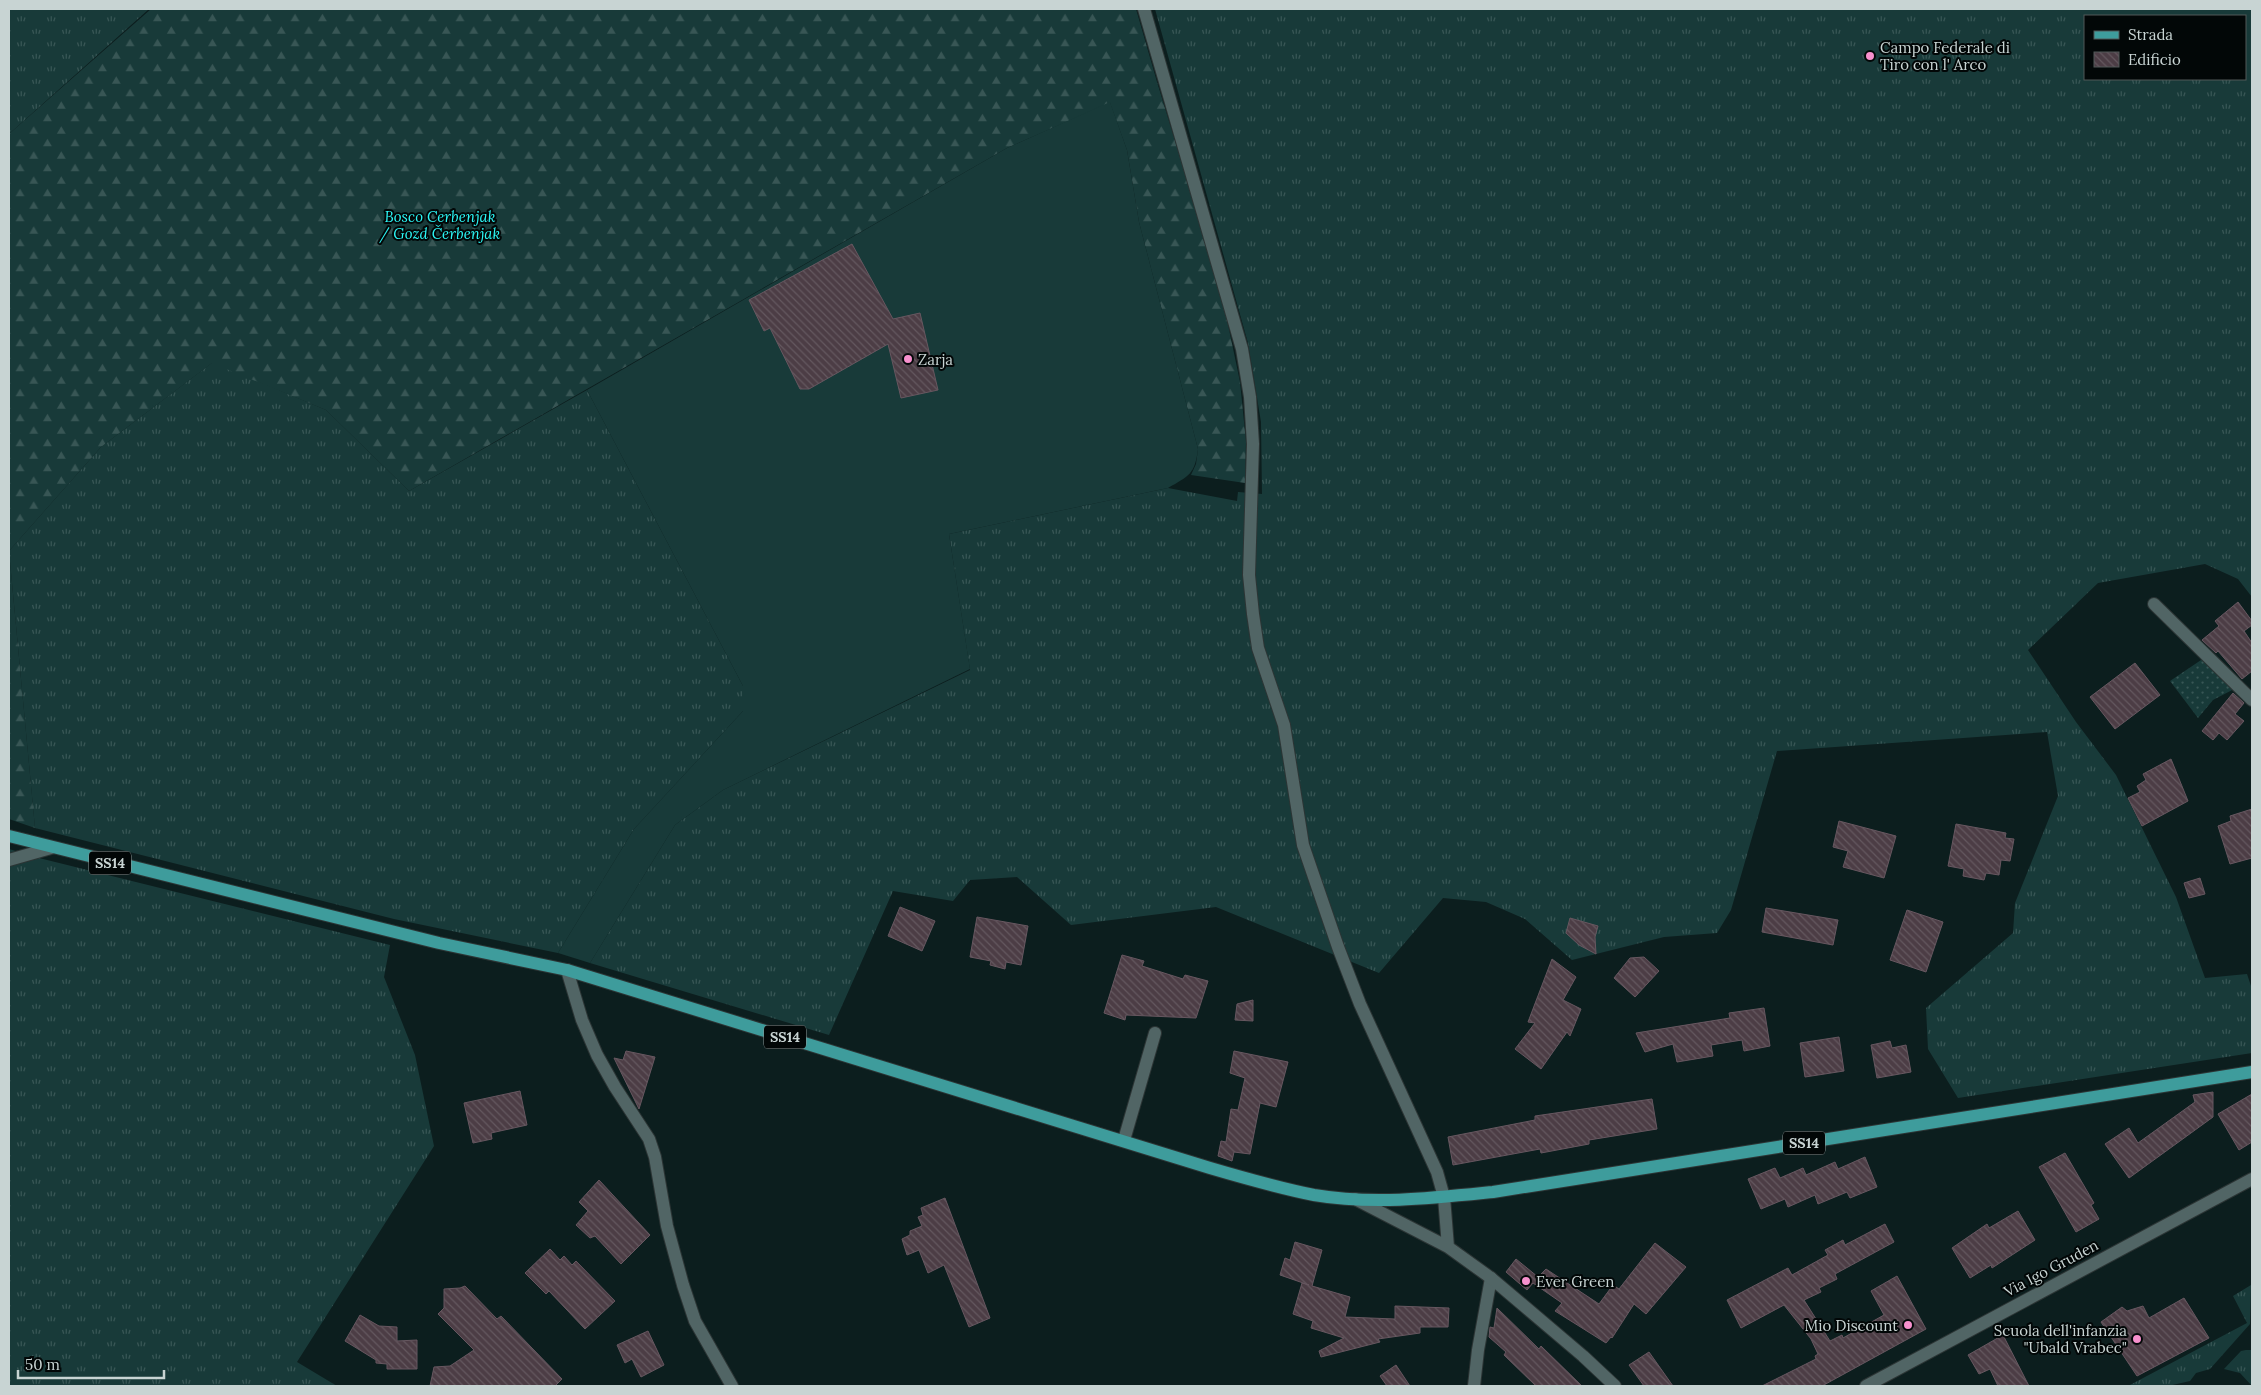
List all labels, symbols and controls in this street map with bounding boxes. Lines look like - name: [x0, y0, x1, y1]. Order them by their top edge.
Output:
- legend: [2084, 15, 2246, 80]
- text: Strada: [2128, 25, 2173, 44]
- place label: Campo Federale di Tiro con l' Arco: [1880, 38, 2010, 74]
- marker: Campo Federale di Tiro con l' Arco: [1864, 50, 1876, 62]
- text: Edificio: [2128, 50, 2181, 69]
- park label: Bosco Cerbenjak / Gozd Čerbenjak: [379, 207, 501, 244]
- place label: Zarja: [918, 350, 953, 369]
- marker: Zarja: [902, 353, 914, 365]
- road number: SS14: [89, 851, 131, 874]
- road number: SS14: [764, 1026, 806, 1048]
- road number: SS14: [1783, 1132, 1825, 1154]
- street label: Via Igo Gruden: [2000, 1235, 2102, 1301]
- place label: Ever Green: [1536, 1272, 1614, 1291]
- marker: Ever Green: [1520, 1275, 1532, 1287]
- place label: Mio Discount: [1805, 1316, 1898, 1335]
- marker: Mio Discount: [1902, 1319, 1914, 1331]
- place label: Scuola dell'infanzia "Ubald Vrabec": [1994, 1321, 2127, 1357]
- marker: Scuola dell'infanzia "Ubald Vrabec": [2131, 1333, 2143, 1345]
- scale bar: [18, 1348, 164, 1380]
- text: 50 m: [25, 1355, 60, 1374]

